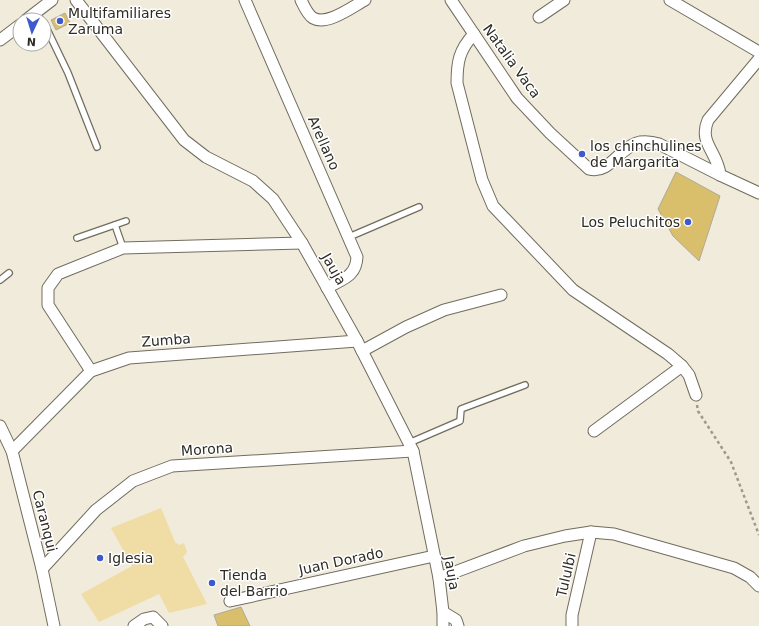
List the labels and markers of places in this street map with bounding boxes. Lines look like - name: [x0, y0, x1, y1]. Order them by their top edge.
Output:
- place label: Multifamiliares Zaruma: [68, 5, 171, 37]
- marker: Multifamiliares Zaruma: [55, 16, 65, 26]
- place label: los chinchulines de Margarita: [590, 138, 702, 170]
- marker: los chinchulines de Margarita: [577, 149, 587, 159]
- place label: Los Peluchitos: [581, 214, 680, 230]
- marker: Los Peluchitos: [683, 217, 693, 227]
- place label: Iglesia: [108, 550, 153, 566]
- marker: Iglesia: [95, 553, 105, 563]
- place label: Tienda del Barrio: [219, 567, 288, 599]
- marker: Tienda del Barrio: [207, 578, 217, 588]

